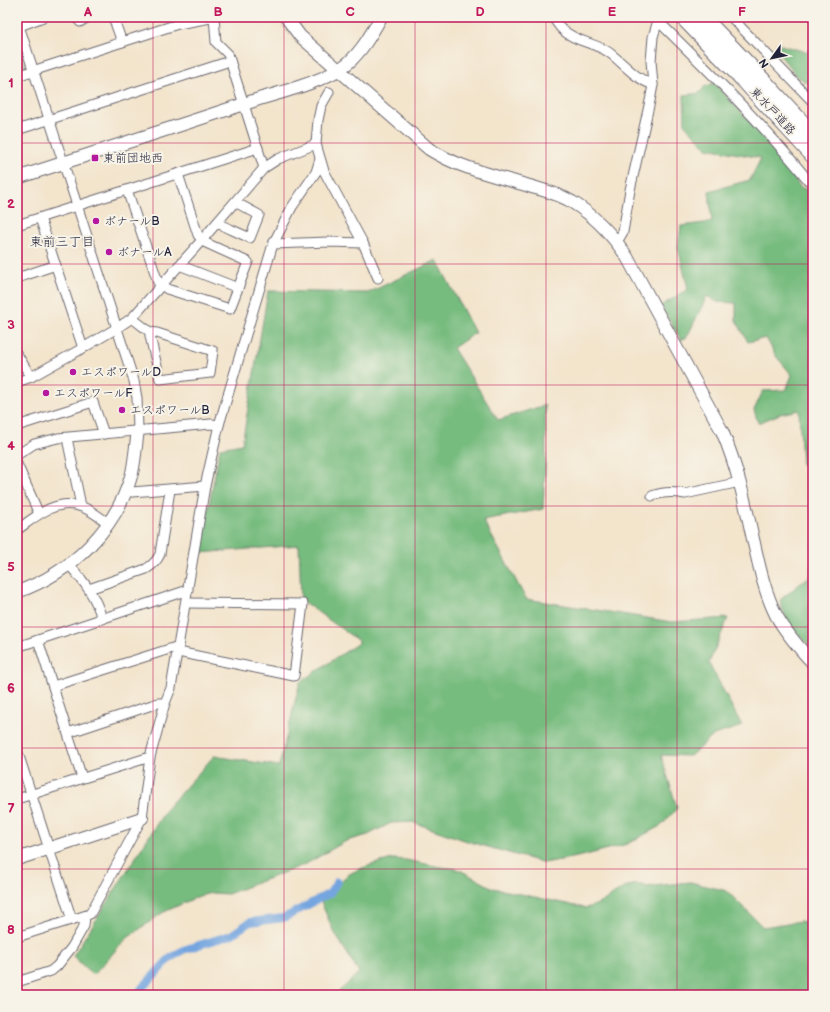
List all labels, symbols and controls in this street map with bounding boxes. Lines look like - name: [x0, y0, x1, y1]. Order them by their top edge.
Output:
- text: A: [83, 4, 92, 20]
- text: B: [213, 4, 223, 20]
- text: C: [345, 4, 355, 20]
- text: D: [475, 4, 485, 20]
- text: E: [608, 4, 617, 20]
- text: F: [738, 4, 746, 20]
- north arrow: [752, 38, 792, 78]
- text: N: [756, 56, 772, 70]
- text: 1: [8, 75, 14, 91]
- street label: 東水戸道路: [747, 84, 799, 138]
- place label: 東前団地西: [103, 151, 163, 166]
- marker: 東前団地西: [90, 153, 100, 163]
- text: 2: [7, 196, 15, 212]
- place label: ボナールB: [104, 214, 160, 229]
- marker: ボナールB: [91, 216, 101, 226]
- district label: 東前三丁目: [29, 234, 95, 250]
- place label: ボナールA: [117, 245, 172, 260]
- marker: ボナールA: [104, 247, 114, 257]
- text: 3: [7, 317, 15, 333]
- place label: エスポワールD: [81, 365, 161, 380]
- marker: エスポワールD: [68, 367, 78, 377]
- place label: エスポワールF: [54, 386, 133, 401]
- marker: エスポワールF: [41, 388, 51, 398]
- place label: エスポワールB: [130, 403, 210, 418]
- marker: エスポワールB: [117, 405, 127, 415]
- text: 4: [7, 438, 15, 454]
- text: 5: [7, 559, 15, 575]
- text: 6: [7, 680, 15, 696]
- text: 7: [7, 801, 15, 817]
- text: 8: [7, 922, 15, 938]

